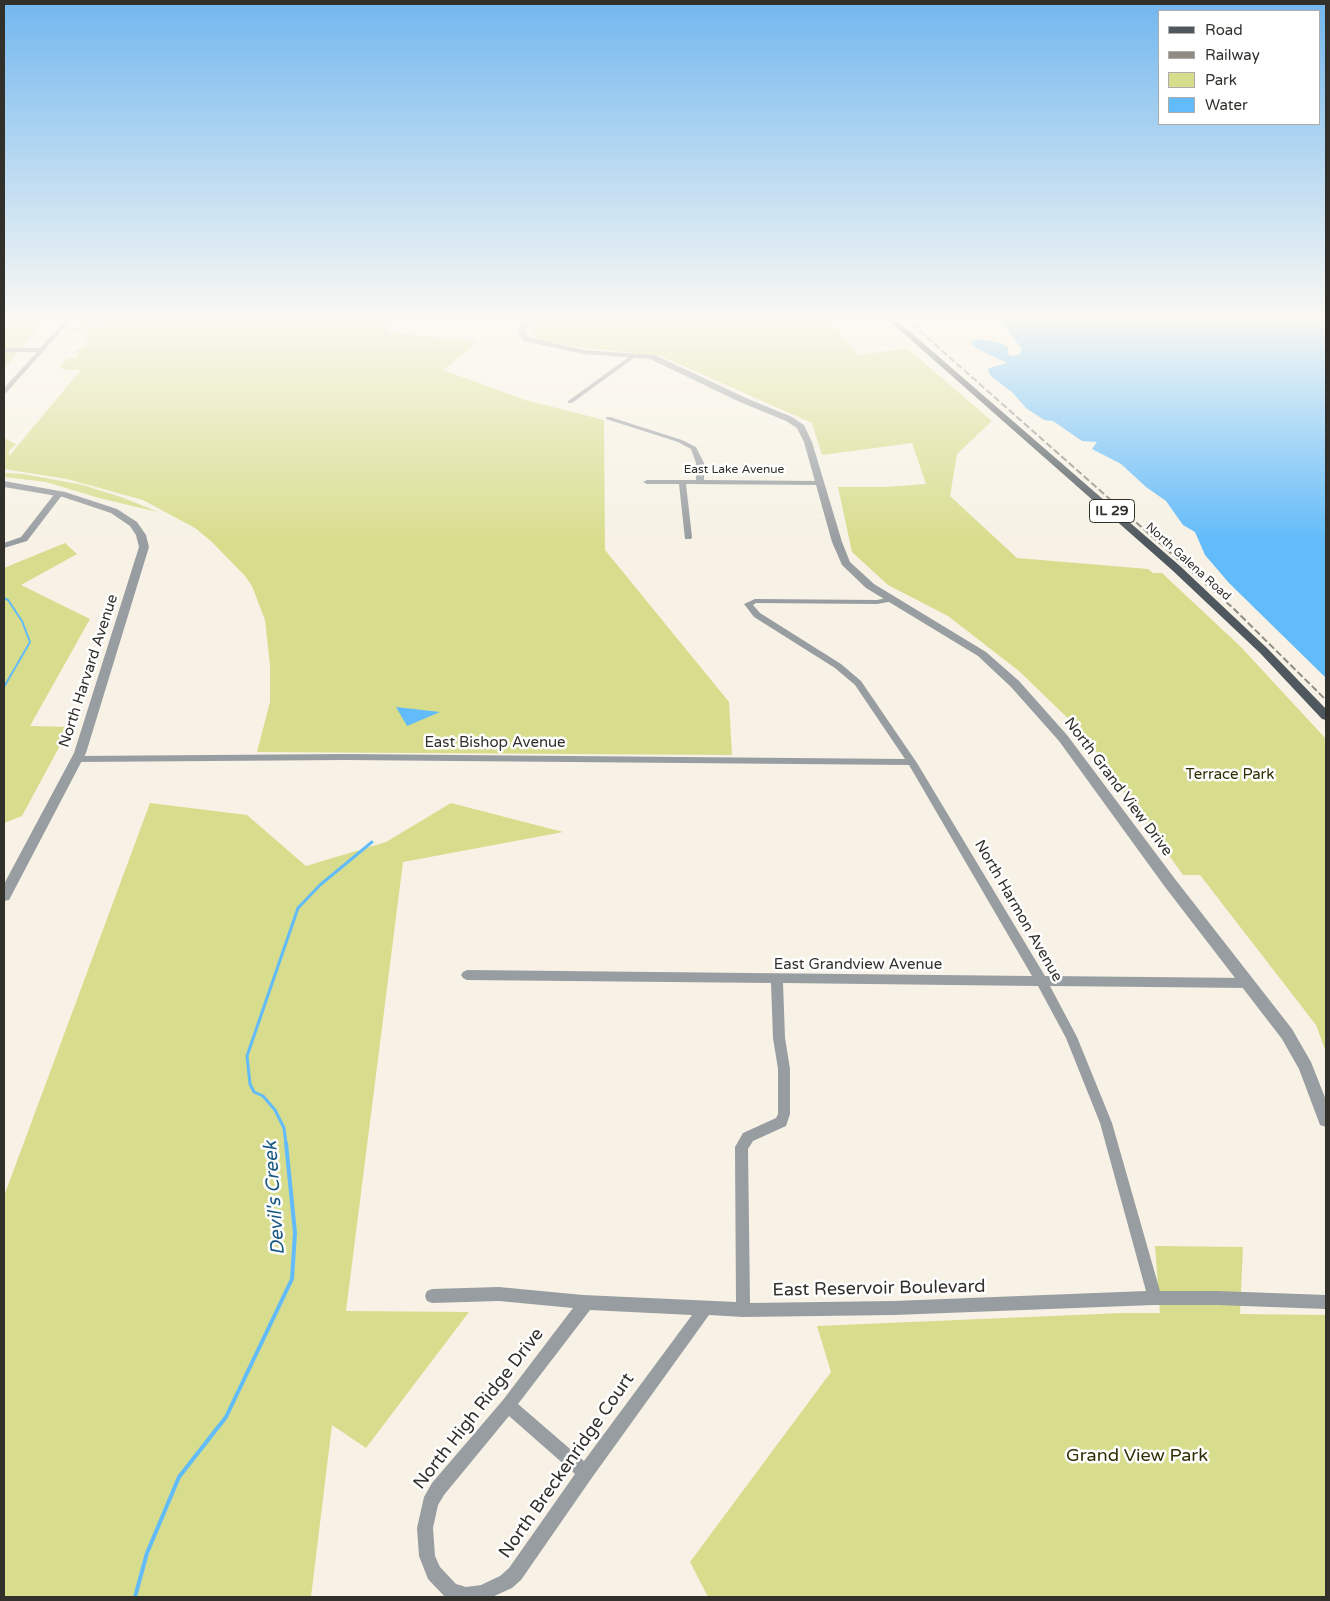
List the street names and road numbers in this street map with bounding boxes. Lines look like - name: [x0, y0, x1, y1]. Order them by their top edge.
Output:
- street label: East Lake Avenue: [684, 463, 784, 477]
- road number: IL 29: [1090, 500, 1134, 522]
- street label: North Galena Road: [1143, 520, 1233, 604]
- street label: North Harvard Avenue: [56, 592, 122, 750]
- street label: North Grand View Drive: [1060, 714, 1176, 860]
- street label: East Bishop Avenue: [424, 734, 566, 752]
- street label: North Harmon Avenue: [970, 837, 1066, 985]
- street label: East Grandview Avenue: [774, 956, 942, 974]
- street label: East Reservoir Boulevard: [772, 1276, 986, 1302]
- street label: North High Ridge Drive: [409, 1324, 549, 1494]
- street label: North Breckenridge Court: [495, 1369, 639, 1563]

